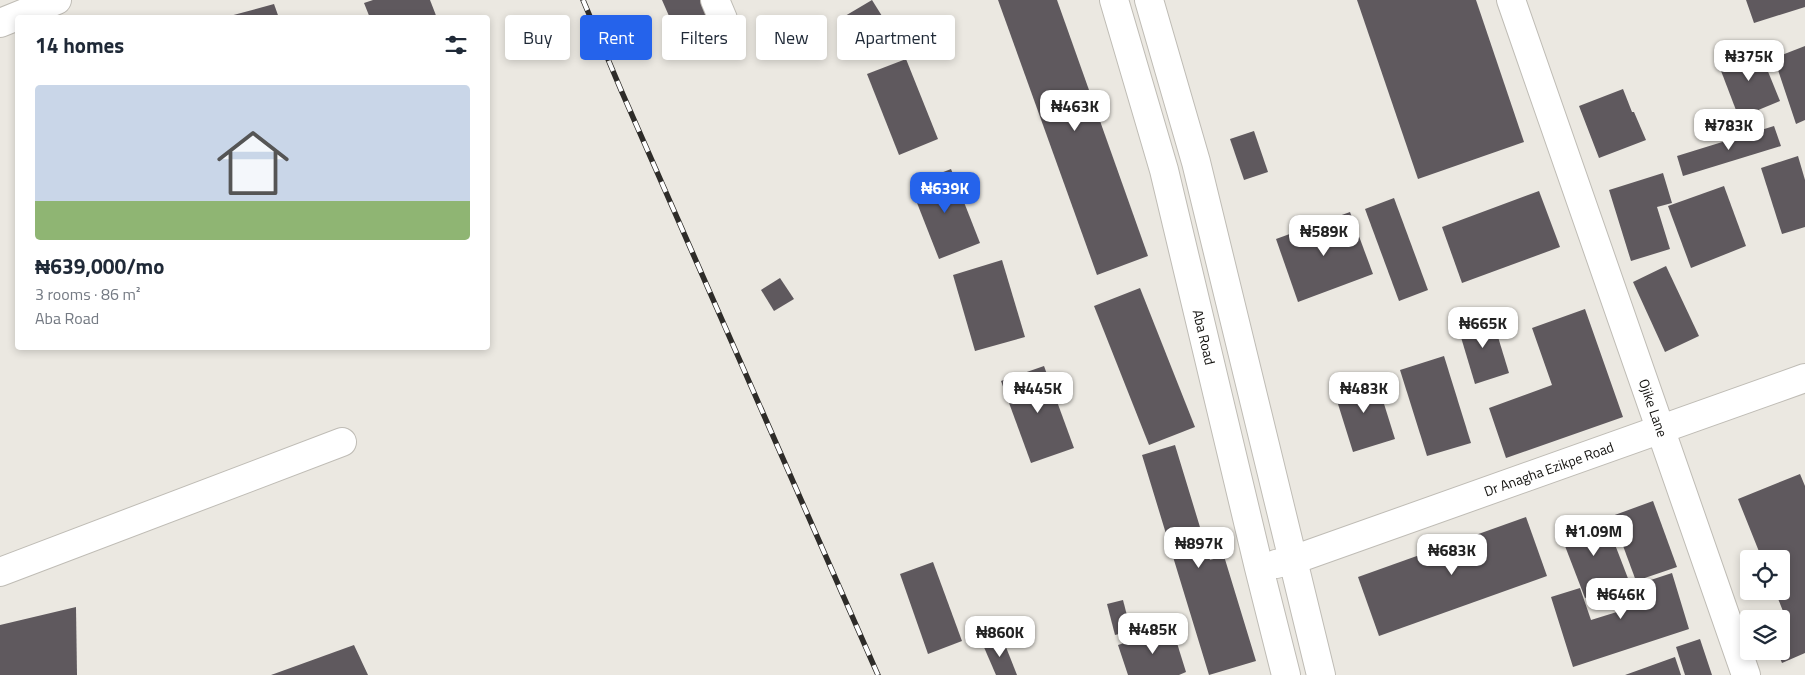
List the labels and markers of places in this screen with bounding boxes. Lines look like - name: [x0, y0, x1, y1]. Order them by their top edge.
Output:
- pin: ₦375K: [1714, 39, 1784, 82]
- pin: ₦463K: [1040, 90, 1110, 132]
- pin: ₦783K: [1694, 108, 1764, 151]
- pin: ₦639K: [910, 172, 980, 214]
- pin: ₦589K: [1289, 214, 1359, 257]
- pin: ₦665K: [1448, 306, 1518, 349]
- pin: ₦445K: [1003, 372, 1073, 414]
- pin: ₦483K: [1329, 372, 1399, 414]
- pin: ₦1.09M: [1553, 514, 1635, 557]
- pin: ₦897K: [1164, 526, 1234, 569]
- pin: ₦683K: [1417, 534, 1487, 576]
- pin: ₦646K: [1586, 578, 1656, 620]
- pin: ₦485K: [1118, 612, 1188, 655]
- pin: ₦860K: [965, 616, 1035, 658]

